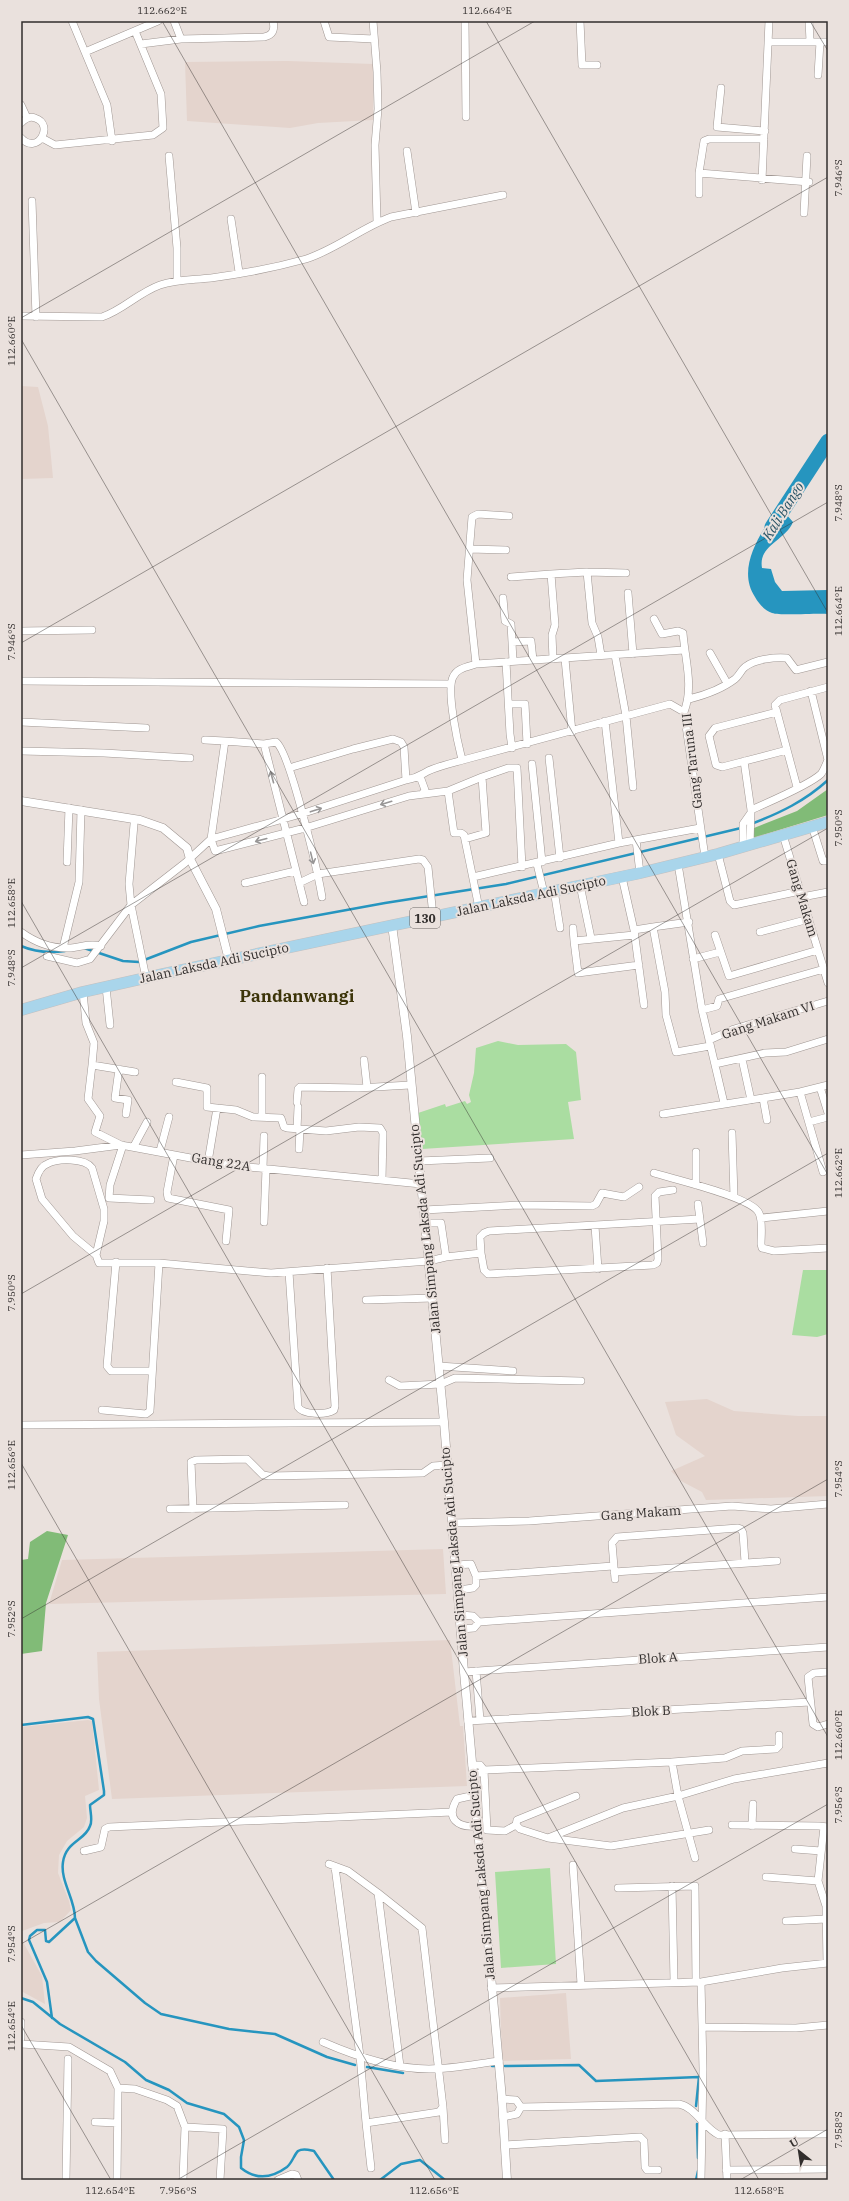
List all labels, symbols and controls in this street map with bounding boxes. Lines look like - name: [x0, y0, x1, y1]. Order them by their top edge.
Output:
- text: 112.662°E: [137, 4, 187, 17]
- text: 112.664°E: [462, 4, 512, 17]
- text: 7.946°S: [832, 159, 845, 197]
- text: 112.660°E: [5, 316, 18, 366]
- water label: Kali Bango: [758, 479, 808, 544]
- text: 7.948°S: [832, 484, 845, 522]
- text: 112.664°E: [832, 586, 845, 636]
- text: 7.946°S: [5, 623, 18, 661]
- street label: Gang Taruna III: [678, 712, 706, 810]
- one-way arrow: [268, 771, 276, 784]
- one-way arrow: [379, 800, 392, 807]
- one-way arrow: [310, 805, 322, 813]
- text: 7.950°S: [832, 809, 845, 847]
- one-way arrow: [255, 837, 268, 844]
- one-way arrow: [309, 851, 317, 864]
- street label: Gang Makam: [782, 857, 822, 939]
- street label: Jalan Laksda Adi Sucipto: [455, 872, 607, 920]
- text: 112.658°E: [5, 878, 18, 928]
- road number: 130: [410, 908, 440, 928]
- street label: Jalan Laksda Adi Sucipto: [138, 939, 290, 987]
- text: 7.948°S: [5, 949, 18, 987]
- district label: Pandanwangi: [240, 985, 355, 1007]
- street label: Gang Makam VI: [719, 997, 817, 1043]
- street label: Jalan Simpang Laksda Adi Sucipto: [406, 1124, 444, 1334]
- text: 112.662°E: [832, 1148, 845, 1198]
- street label: Gang 22A: [190, 1149, 252, 1175]
- text: 7.950°S: [5, 1274, 18, 1312]
- text: 112.656°E: [5, 1440, 18, 1490]
- street label: Jalan Simpang Laksda Adi Sucipto: [436, 1447, 472, 1657]
- text: 7.954°S: [832, 1460, 845, 1498]
- street label: Gang Makam: [600, 1502, 682, 1524]
- text: 7.952°S: [5, 1600, 18, 1638]
- street label: Blok A: [638, 1648, 678, 1668]
- street label: Blok B: [631, 1701, 671, 1721]
- text: 112.660°E: [832, 1710, 845, 1760]
- street label: Jalan Simpang Laksda Adi Sucipto: [463, 1770, 499, 1980]
- text: 7.956°S: [832, 1786, 845, 1824]
- text: 7.954°S: [5, 1925, 18, 1963]
- text: 112.654°E: [5, 2001, 18, 2051]
- text: 7.958°S: [832, 2111, 845, 2149]
- north arrow: [779, 2131, 819, 2171]
- text: U: [787, 2134, 802, 2151]
- text: 112.654°E: [85, 2184, 135, 2197]
- text: 7.956°S: [159, 2184, 197, 2197]
- text: 112.656°E: [409, 2184, 459, 2197]
- text: 112.658°E: [734, 2184, 784, 2197]

